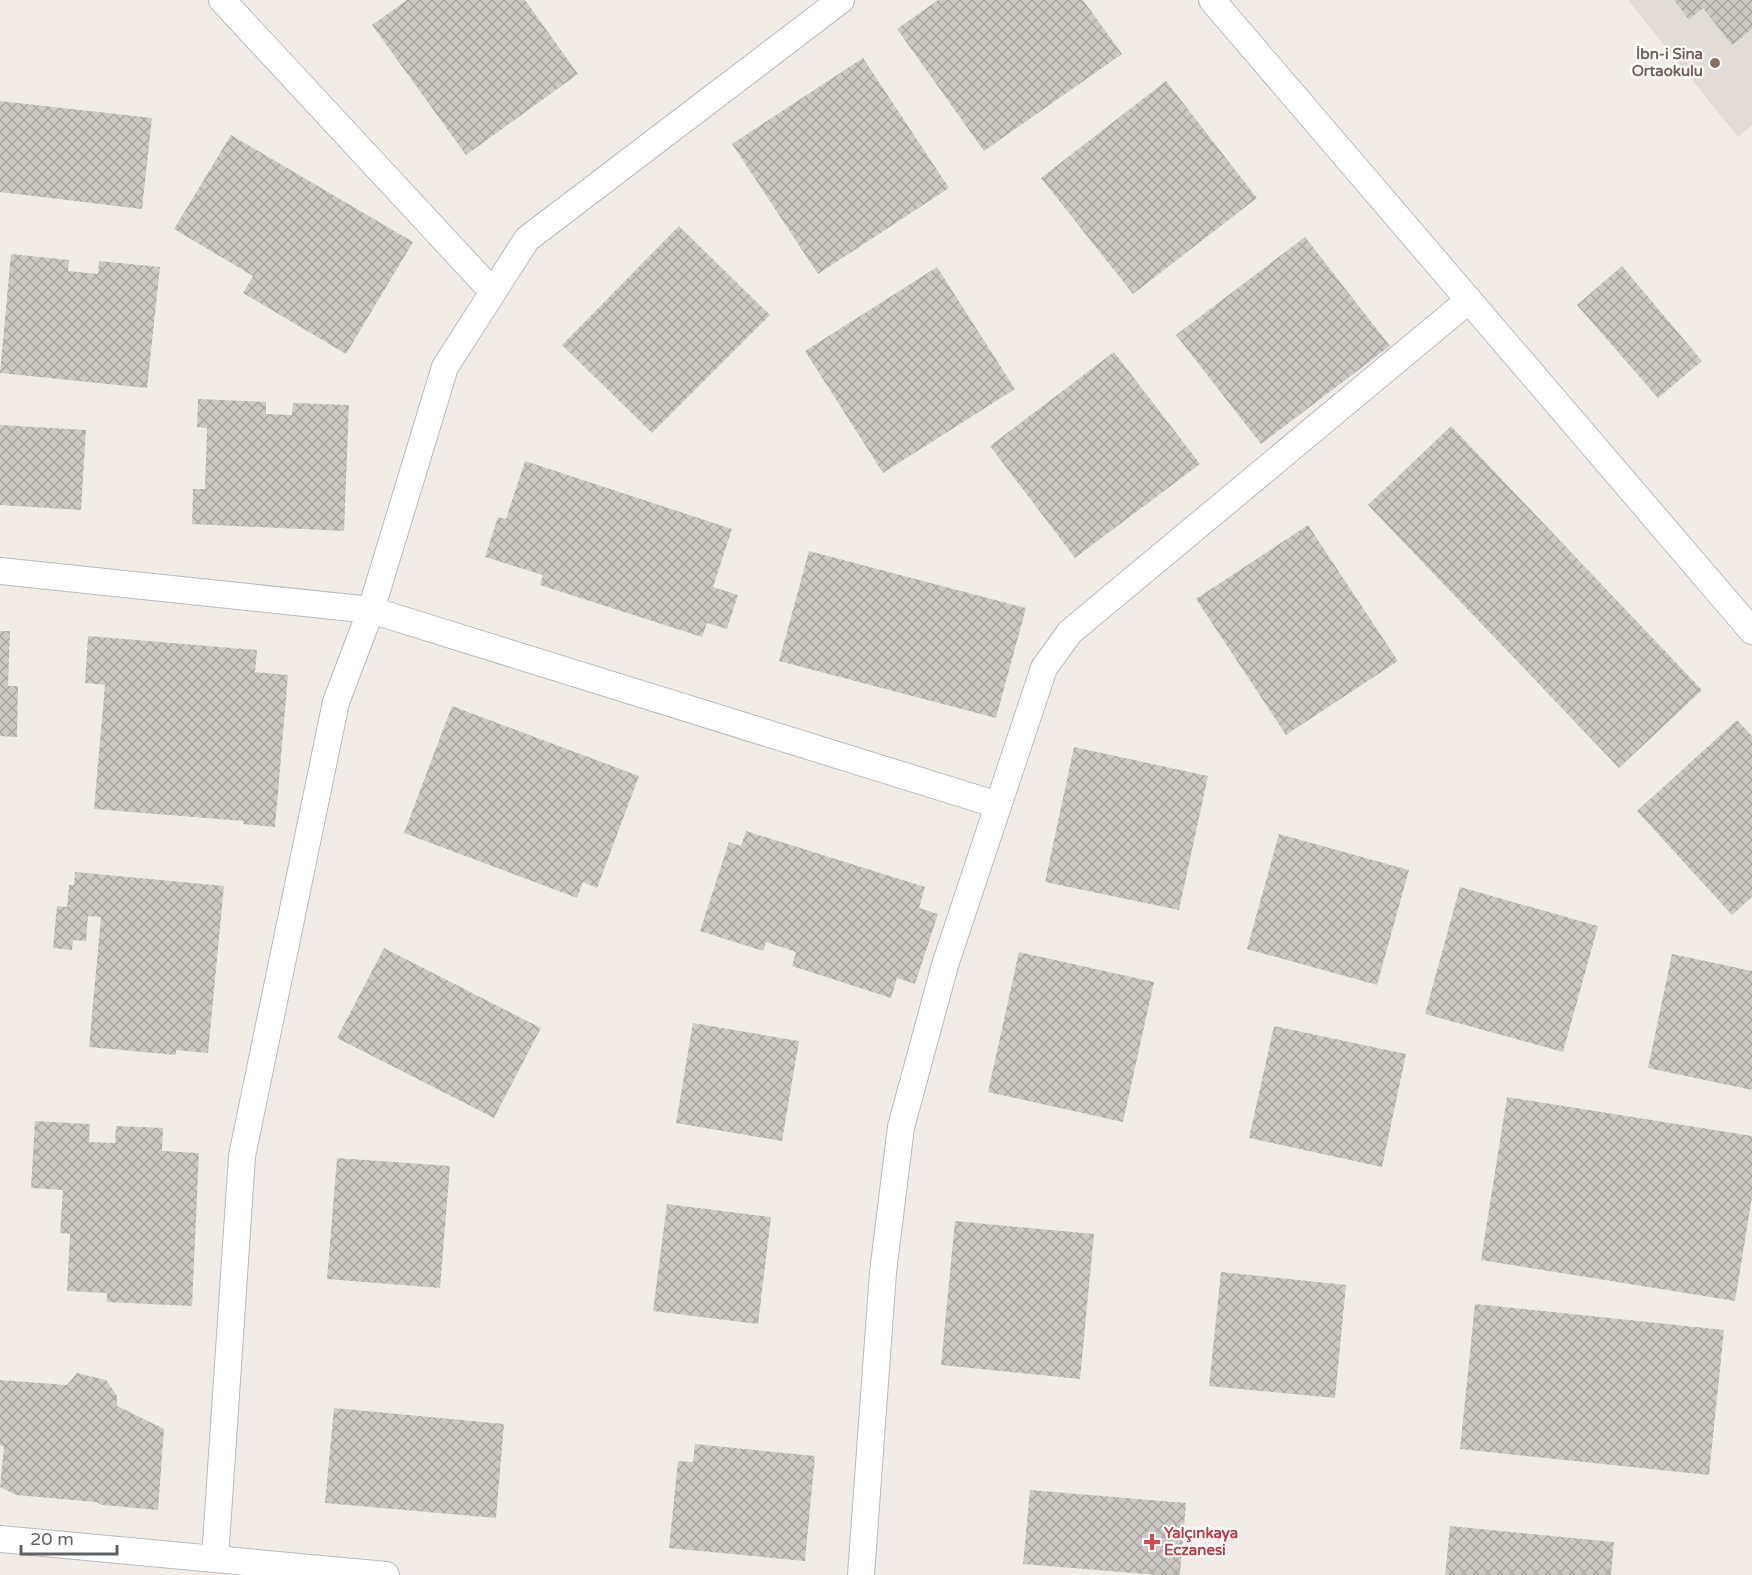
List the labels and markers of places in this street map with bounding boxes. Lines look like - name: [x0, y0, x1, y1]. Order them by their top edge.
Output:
- place label: İbn-i Sina Ortaokulu: [1632, 45, 1703, 80]
- marker: İbn-i Sina Ortaokulu: [1708, 56, 1722, 70]
- place label: Yalçınkaya Eczanesi: [1164, 1524, 1238, 1559]
- marker: Yalçınkaya Eczanesi: [1145, 1535, 1159, 1549]

